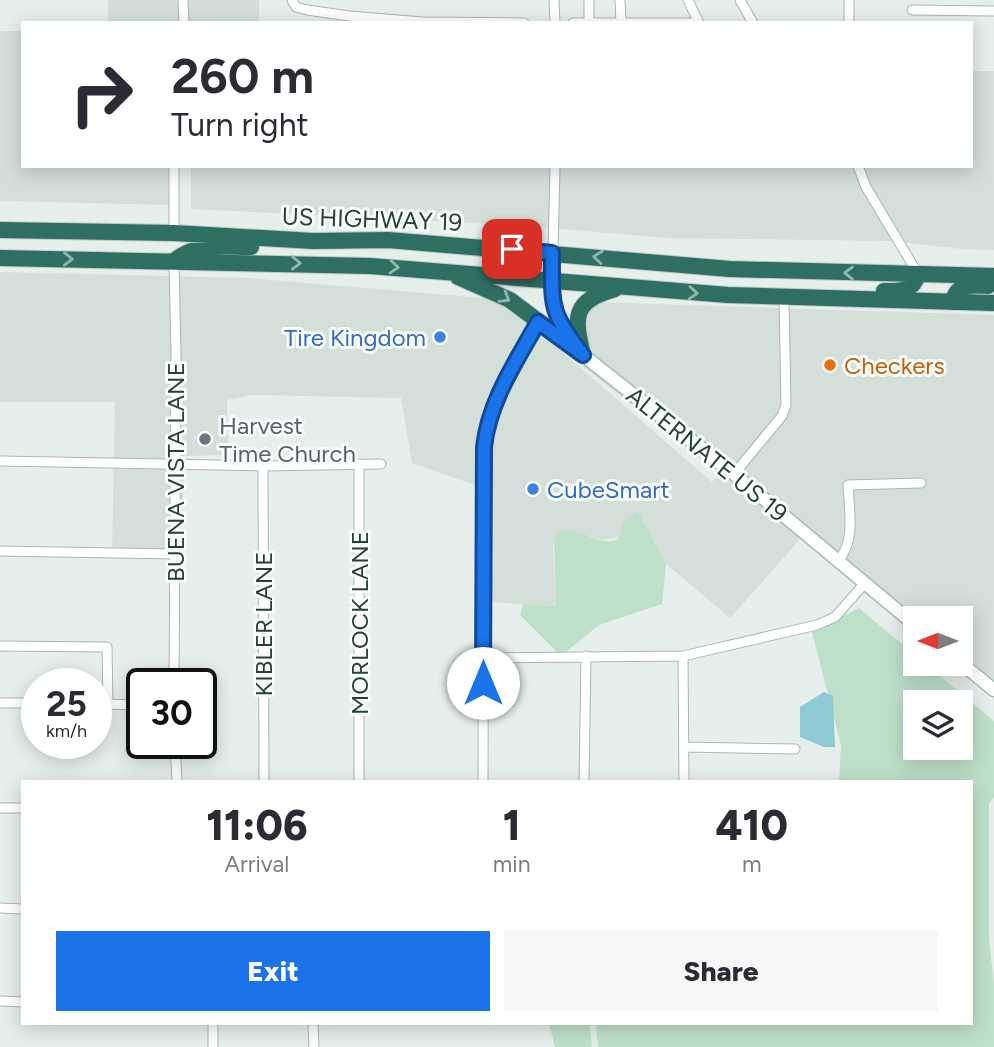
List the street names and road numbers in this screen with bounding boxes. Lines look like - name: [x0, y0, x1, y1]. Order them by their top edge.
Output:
- street label: US HIGHWAY 19: [281, 201, 463, 237]
- street label: BUENA VISTA LANE: [161, 362, 190, 582]
- street label: ALTERNATE US 19: [621, 380, 793, 528]
- street label: MORLOCK LANE: [345, 531, 374, 715]
- street label: KIBLER LANE: [249, 552, 278, 696]

